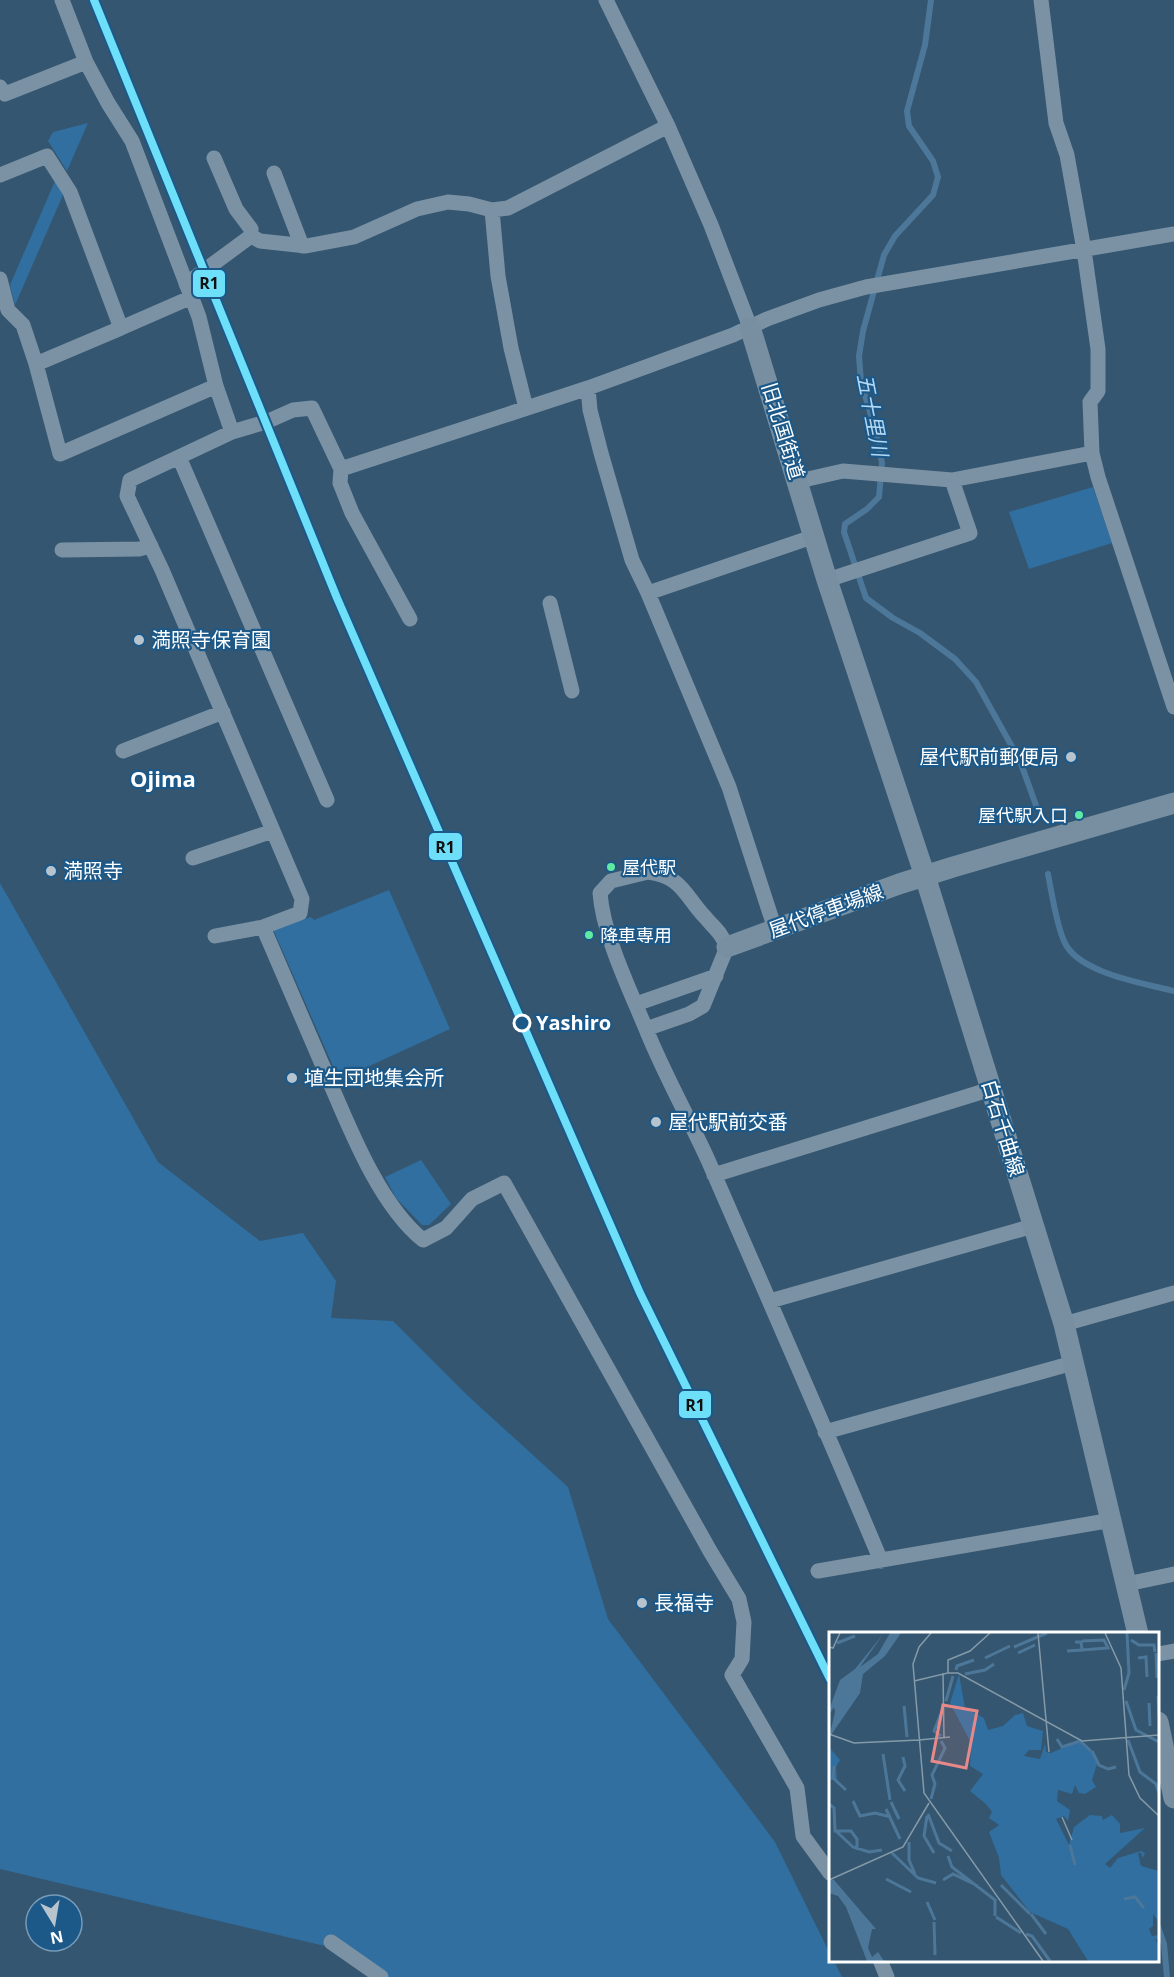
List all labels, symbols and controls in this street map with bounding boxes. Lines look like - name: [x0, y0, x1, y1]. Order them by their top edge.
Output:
- line badge: R1: [192, 269, 226, 298]
- text: R1: [199, 272, 219, 294]
- water label: 五十里川: [851, 371, 895, 461]
- street label: 旧北国街道: [756, 379, 811, 483]
- place label: 満照寺保育園: [151, 626, 271, 653]
- marker: 満照寺保育園: [132, 633, 146, 647]
- place label: 屋代駅前郵便局: [919, 743, 1059, 770]
- marker: 屋代駅前郵便局: [1064, 750, 1078, 764]
- district label: Ojima: [130, 763, 196, 793]
- place label: 屋代駅入口: [978, 803, 1068, 827]
- marker: 屋代駅入口: [1073, 809, 1085, 821]
- line badge: R1: [428, 832, 463, 861]
- text: R1: [435, 836, 455, 858]
- place label: 屋代駅: [622, 855, 676, 879]
- place label: 満照寺: [63, 857, 123, 884]
- marker: 屋代駅: [605, 861, 617, 873]
- marker: 満照寺: [44, 864, 58, 878]
- street label: 屋代停車場線: [765, 877, 887, 944]
- place label: 降車専用: [600, 923, 672, 947]
- marker: 降車専用: [583, 929, 595, 941]
- place label: Yashiro: [536, 1009, 611, 1036]
- marker: Yashiro: [513, 1014, 531, 1032]
- place label: 埴生団地集会所: [304, 1064, 444, 1091]
- marker: 埴生団地集会所: [285, 1071, 299, 1085]
- street label: 白石千曲線: [976, 1076, 1031, 1180]
- place label: 屋代駅前交番: [668, 1108, 788, 1135]
- marker: 屋代駅前交番: [649, 1115, 663, 1129]
- line badge: R1: [678, 1390, 712, 1419]
- text: R1: [685, 1394, 705, 1416]
- place label: 長福寺: [654, 1589, 714, 1616]
- marker: 長福寺: [635, 1596, 649, 1610]
- inset map: [829, 1632, 1159, 1962]
- north arrow: [24, 1893, 84, 1953]
- text: N: [48, 1926, 65, 1950]

